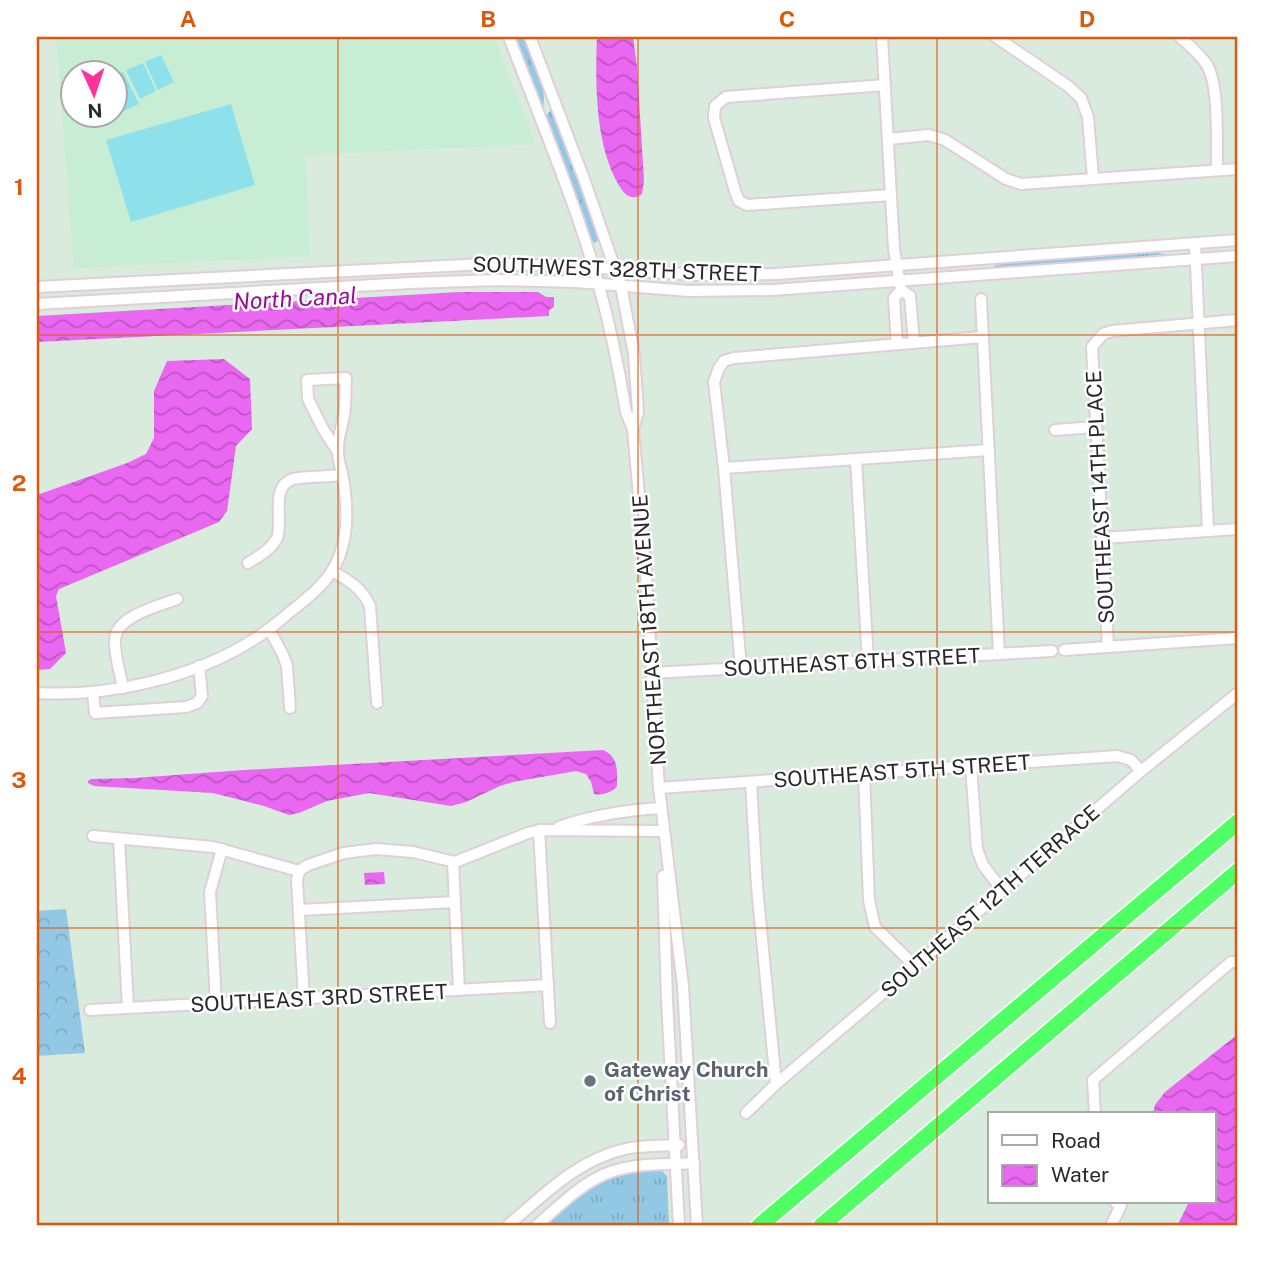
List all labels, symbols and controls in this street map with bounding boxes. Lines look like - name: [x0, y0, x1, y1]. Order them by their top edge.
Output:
- text: A: [180, 5, 197, 32]
- text: B: [480, 5, 496, 32]
- text: C: [779, 5, 795, 32]
- text: D: [1079, 5, 1095, 32]
- north arrow: [60, 60, 130, 130]
- text: N: [87, 100, 103, 122]
- text: 1: [14, 173, 24, 200]
- street label: SOUTHWEST 328TH STREET: [472, 251, 762, 287]
- water label: North Canal: [232, 281, 358, 315]
- street label: SOUTHEAST 14TH PLACE: [1081, 370, 1119, 624]
- text: 2: [12, 469, 26, 496]
- street label: NORTHEAST 18TH AVENUE: [627, 494, 671, 766]
- street label: SOUTHEAST 6TH STREET: [723, 643, 981, 681]
- street label: SOUTHEAST 5TH STREET: [773, 750, 1031, 792]
- text: 3: [11, 766, 27, 793]
- street label: SOUTHEAST 12TH TERRACE: [876, 799, 1104, 1003]
- street label: SOUTHEAST 3RD STREET: [190, 979, 448, 1017]
- place label: Gateway Church of Christ: [604, 1057, 768, 1106]
- text: 4: [11, 1062, 27, 1089]
- marker: Gateway Church of Christ: [582, 1073, 598, 1089]
- legend: [988, 1112, 1216, 1204]
- text: Road: [1051, 1128, 1101, 1153]
- text: Water: [1051, 1162, 1109, 1187]

